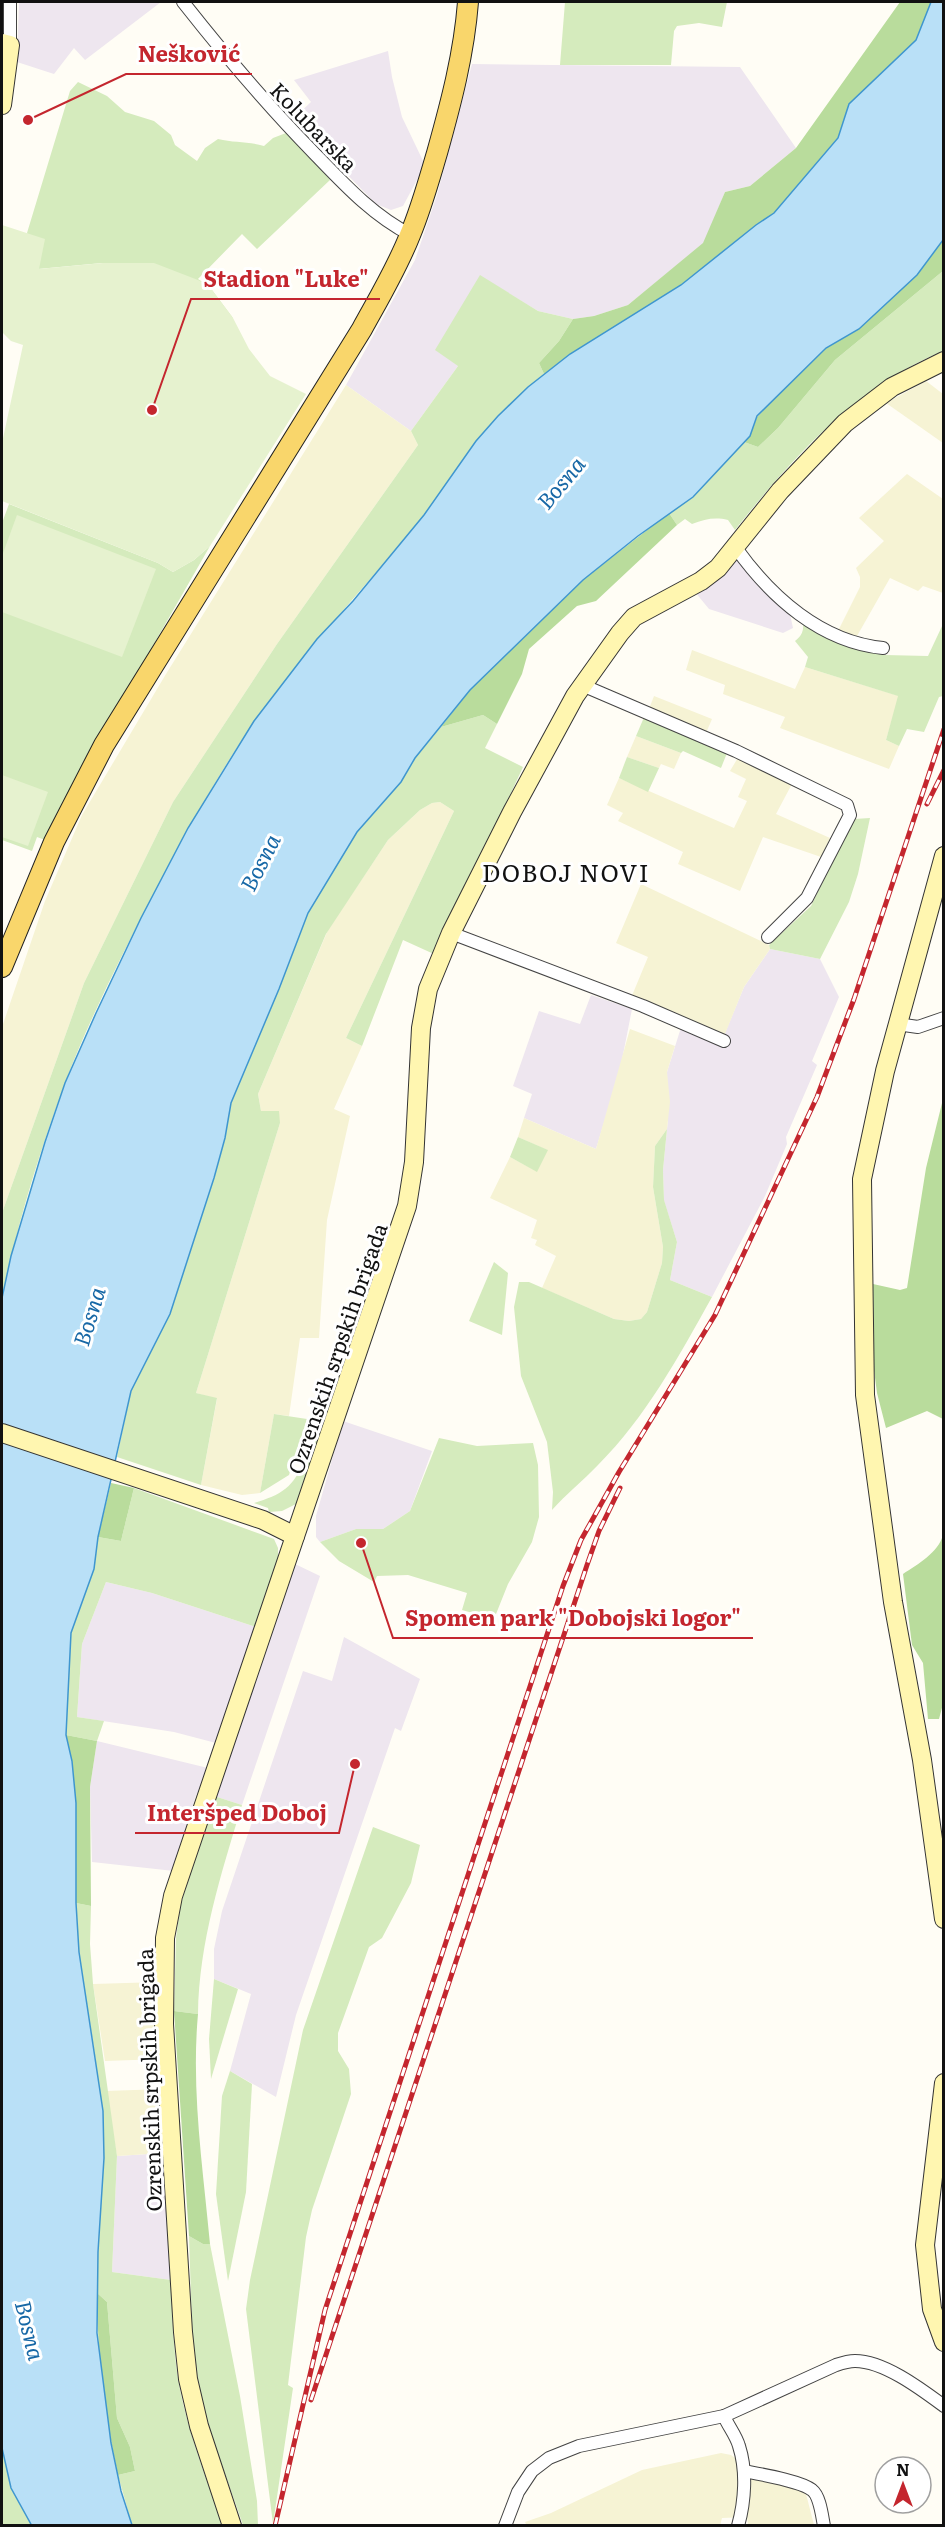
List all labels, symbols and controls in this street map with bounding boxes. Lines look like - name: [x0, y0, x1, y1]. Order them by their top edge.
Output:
- callout: Nešković: [126, 34, 252, 74]
- text: Nešković: [138, 36, 240, 69]
- street label: Kolubarska: [264, 74, 366, 178]
- callout: Stadion "Luke": [191, 259, 380, 299]
- text: Stadion "Luke": [203, 261, 369, 294]
- water label: Bosna: [528, 448, 592, 516]
- water label: Bosna: [231, 827, 288, 896]
- district label: DOBOJ NOVI: [482, 854, 650, 889]
- street label: Ozrenskih srpskih brigada: [278, 1218, 394, 1478]
- water label: Bosna: [63, 1282, 113, 1350]
- callout: Spomen park "Dobojski logor": [393, 1598, 753, 1638]
- text: Spomen park "Dobojski logor": [405, 1600, 741, 1633]
- callout: Interšped Doboj: [135, 1793, 339, 1833]
- text: Interšped Doboj: [147, 1795, 327, 1828]
- street label: Ozrenskih srpskih brigada: [128, 1947, 168, 2212]
- water label: Bosna: [8, 2297, 54, 2364]
- north arrow: [873, 2455, 933, 2515]
- text: N: [896, 2457, 910, 2481]

